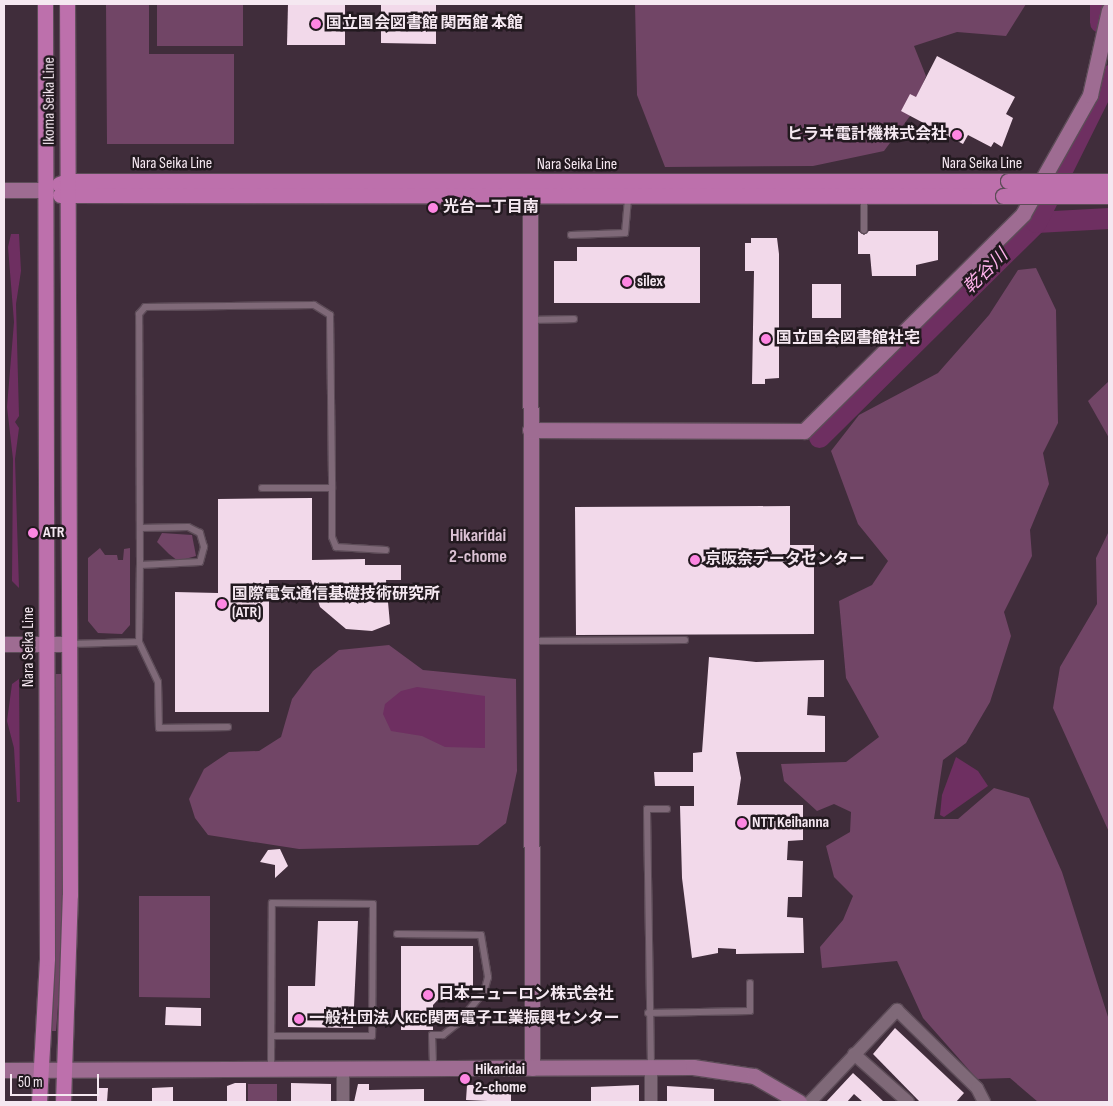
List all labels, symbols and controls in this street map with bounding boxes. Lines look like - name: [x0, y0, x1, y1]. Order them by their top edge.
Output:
- place label: 国立国会図書館 関西館 本館: [326, 14, 523, 34]
- marker: 国立国会図書館 関西館 本館: [310, 18, 322, 30]
- street label: Ikoma Seika Line: [40, 57, 60, 145]
- place label: ヒラヰ電計機株式会社: [787, 125, 947, 145]
- marker: ヒラヰ電計機株式会社: [951, 129, 963, 141]
- street label: Nara Seika Line: [132, 154, 212, 174]
- street label: Nara Seika Line: [942, 154, 1022, 174]
- street label: Nara Seika Line: [537, 155, 617, 175]
- place label: 光台一丁目南: [443, 198, 539, 218]
- marker: 光台一丁目南: [427, 202, 439, 214]
- water label: 乾谷川: [959, 245, 1013, 299]
- place label: silex: [637, 272, 663, 292]
- marker: silex: [621, 276, 633, 288]
- place label: 国立国会図書館社宅: [776, 329, 920, 349]
- marker: 国立国会図書館社宅: [760, 333, 772, 345]
- place label: ATR: [43, 523, 65, 543]
- district label: Hikaridai 2-chome: [449, 526, 507, 568]
- marker: ATR: [27, 527, 39, 539]
- place label: 京阪奈データセンター: [705, 550, 865, 570]
- marker: 京阪奈データセンター: [689, 554, 701, 566]
- place label: 国際電気通信基礎技術研究所 (ATR): [232, 585, 440, 623]
- marker: 国際電気通信基礎技術研究所 (ATR): [216, 598, 228, 610]
- street label: Nara Seika Line: [19, 607, 39, 687]
- place label: NTT Keihanna: [752, 813, 829, 833]
- marker: NTT Keihanna: [736, 817, 748, 829]
- place label: 日本ニューロン株式会社: [438, 985, 614, 1005]
- marker: 日本ニューロン株式会社: [422, 989, 434, 1001]
- place label: 一般社団法人KEC関西電子工業振興センター: [309, 1009, 620, 1029]
- marker: 一般社団法人KEC関西電子工業振興センター: [293, 1013, 305, 1025]
- place label: Hikaridai 2-chome: [475, 1060, 526, 1098]
- scale bar: [12, 1064, 101, 1096]
- text: 50 m: [18, 1073, 43, 1092]
- marker: Hikaridai 2-chome: [459, 1073, 471, 1085]

